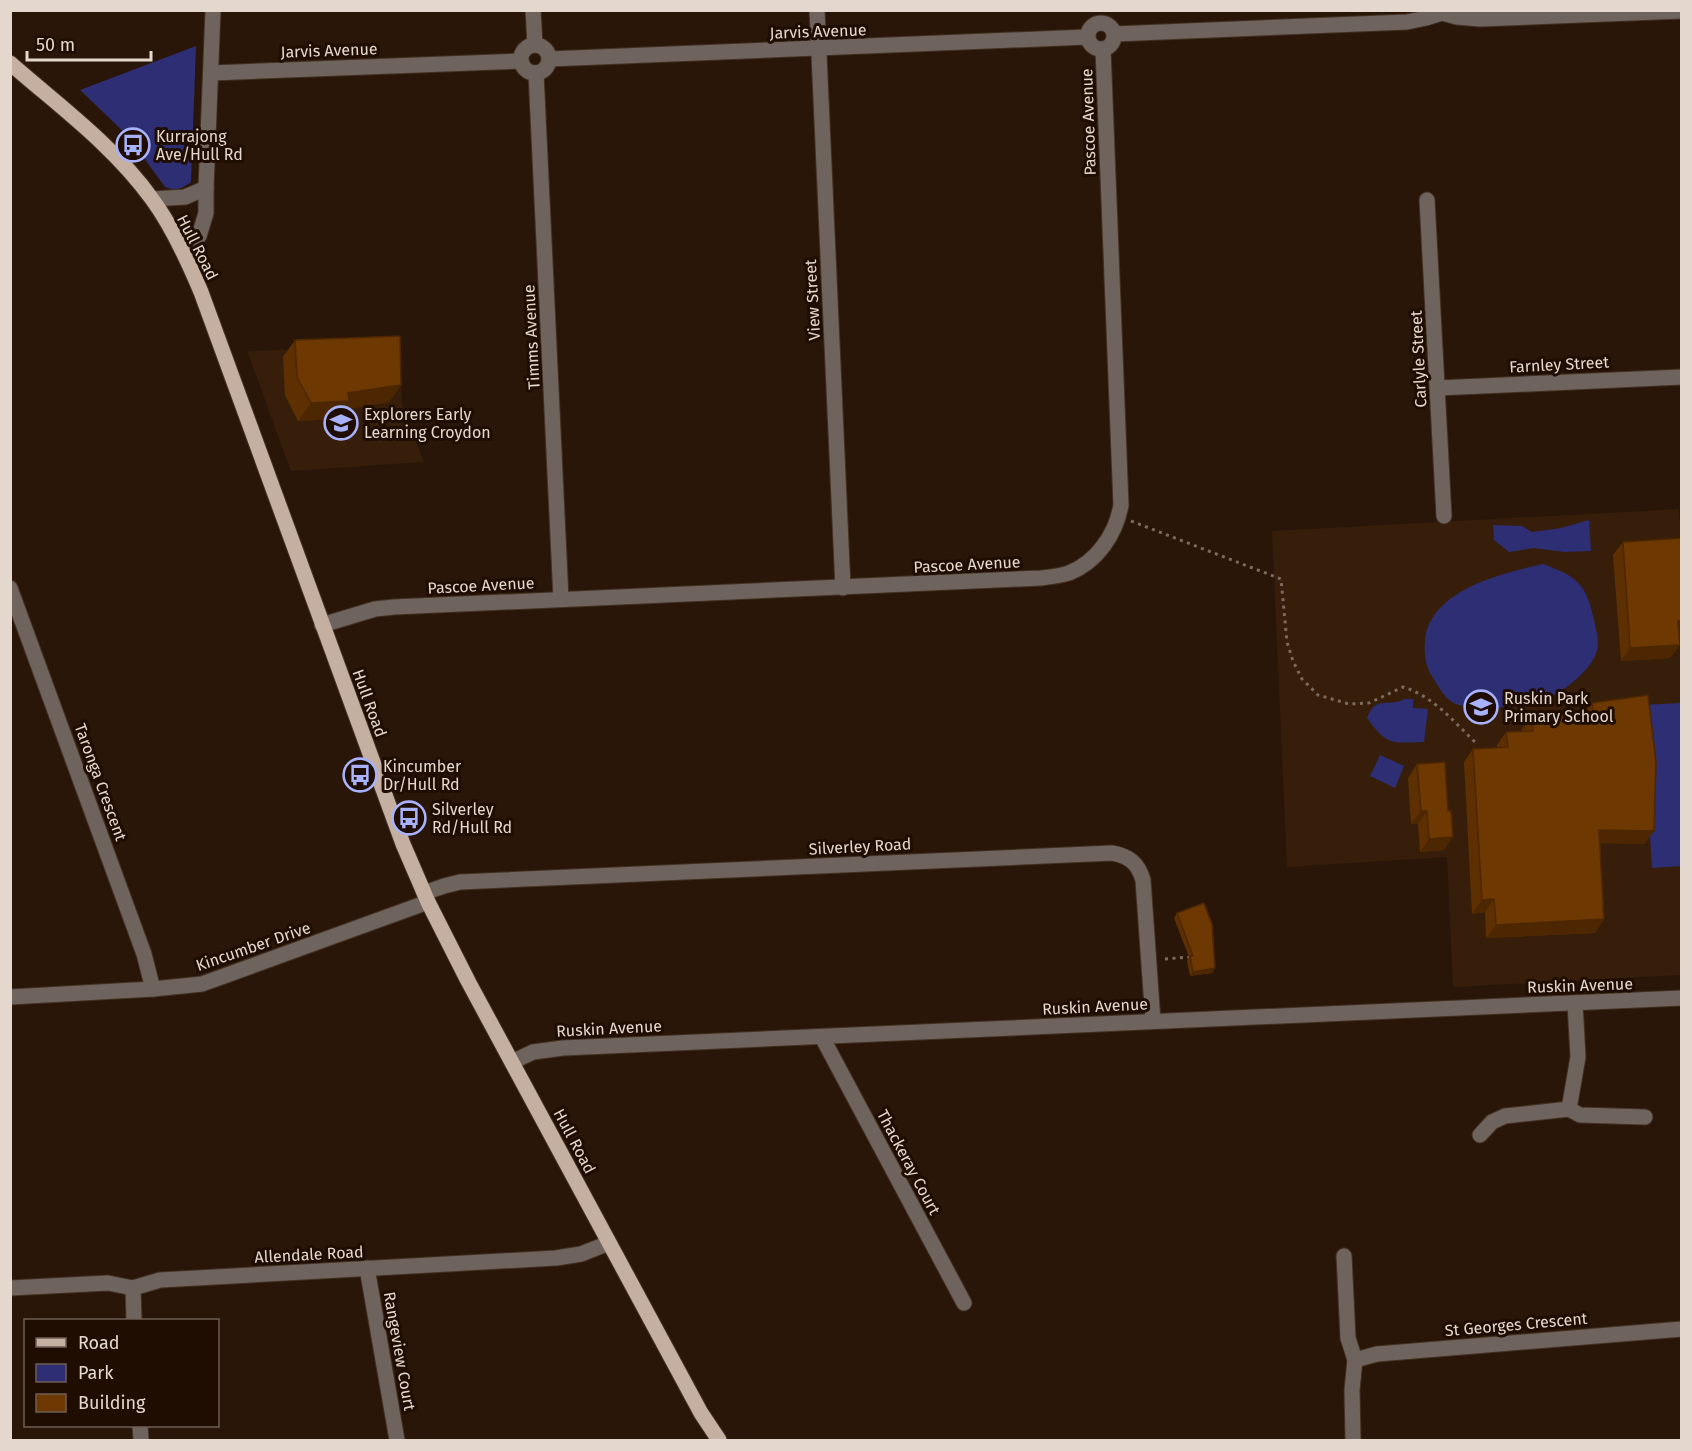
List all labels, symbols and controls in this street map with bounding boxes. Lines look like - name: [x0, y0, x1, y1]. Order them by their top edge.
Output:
- street label: Jarvis Avenue: [769, 20, 867, 43]
- scale bar: [27, 24, 152, 62]
- text: 50 m: [36, 34, 75, 56]
- street label: Jarvis Avenue: [280, 39, 378, 62]
- street label: Pascoe Avenue: [1077, 68, 1100, 176]
- bus stop icon: Kurrajong Ave/Hull Rd: [115, 127, 151, 163]
- place label: Kurrajong Ave/Hull Rd: [156, 127, 243, 164]
- street label: Hull Road: [173, 211, 222, 283]
- street label: View Street: [801, 259, 824, 341]
- street label: Timms Avenue: [519, 284, 544, 390]
- street label: Carlyle Street: [1406, 310, 1431, 408]
- street label: Farnley Street: [1509, 352, 1610, 377]
- school or university icon: Explorers Early Learning Croydon: [323, 405, 359, 441]
- place label: Explorers Early Learning Croydon: [364, 405, 491, 442]
- street label: Pascoe Avenue: [913, 552, 1021, 577]
- street label: Pascoe Avenue: [427, 573, 535, 598]
- street label: Hull Road: [349, 667, 391, 740]
- school or university icon: Ruskin Park Primary School: [1463, 689, 1499, 725]
- place label: Ruskin Park Primary School: [1504, 689, 1614, 726]
- street label: Taronga Crescent: [71, 721, 131, 844]
- bus stop icon: Kincumber Dr/Hull Rd: [342, 757, 378, 793]
- place label: Kincumber Dr/Hull Rd: [383, 757, 462, 794]
- bus stop icon: Silverley Rd/Hull Rd: [391, 800, 427, 836]
- place label: Silverley Rd/Hull Rd: [432, 800, 512, 837]
- street label: Silverley Road: [808, 834, 912, 859]
- street label: Kincumber Drive: [193, 918, 313, 975]
- street label: Ruskin Avenue: [1527, 974, 1633, 997]
- street label: Ruskin Avenue: [1042, 994, 1148, 1019]
- street label: Ruskin Avenue: [556, 1016, 662, 1041]
- street label: Hull Road: [550, 1106, 600, 1177]
- street label: Thackeray Court: [873, 1106, 944, 1218]
- street label: Allendale Road: [254, 1242, 364, 1267]
- street label: Rangeview Court: [380, 1290, 419, 1412]
- street label: St Georges Crescent: [1444, 1309, 1588, 1340]
- legend: [24, 1319, 219, 1427]
- text: Road: [78, 1332, 120, 1354]
- text: Park: [78, 1362, 114, 1384]
- text: Building: [78, 1392, 146, 1414]

